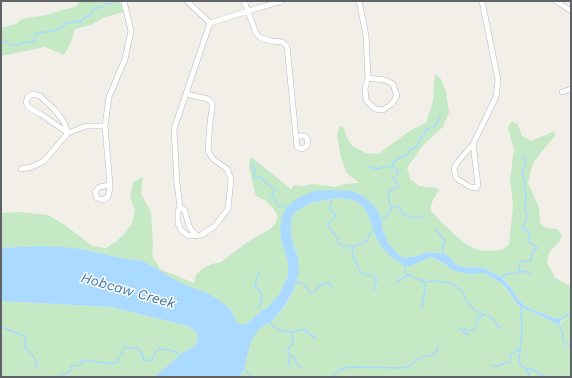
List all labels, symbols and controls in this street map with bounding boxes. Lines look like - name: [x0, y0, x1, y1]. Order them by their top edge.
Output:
- water label: Hobcaw Creek: [79, 270, 177, 312]

